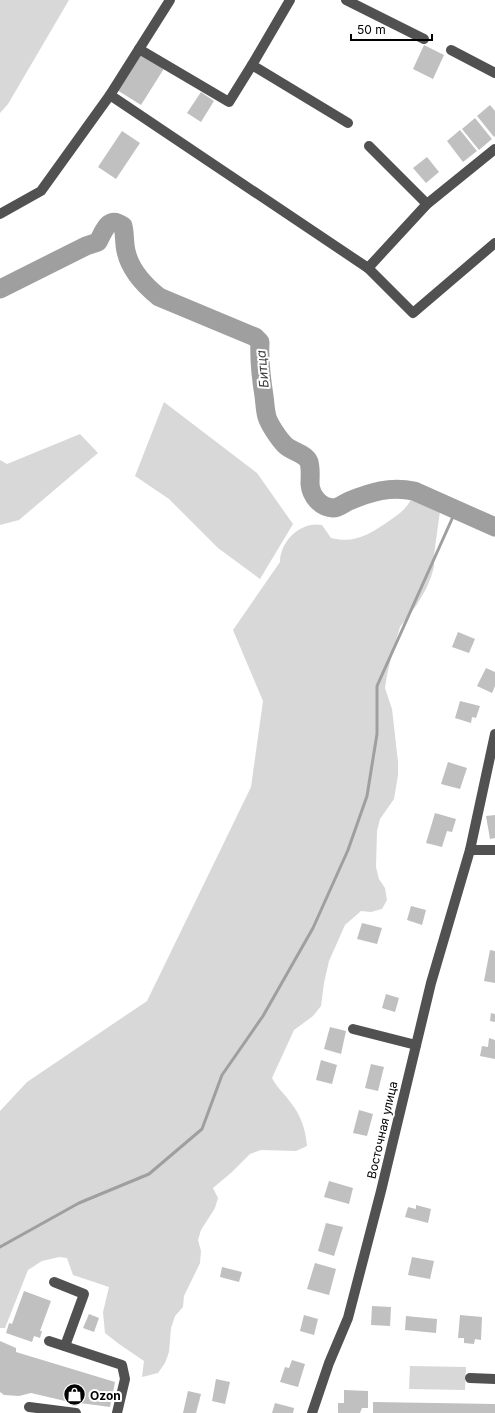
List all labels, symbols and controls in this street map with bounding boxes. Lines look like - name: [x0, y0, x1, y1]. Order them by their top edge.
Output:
- scale bar: [351, 16, 432, 42]
- text: 50 m: [357, 22, 386, 37]
- water label: Битца: [252, 349, 272, 389]
- street label: Восточная улица: [364, 1080, 400, 1180]
- shop icon: Ozon: [61, 1382, 87, 1408]
- place label: Ozon: [90, 1388, 121, 1403]

